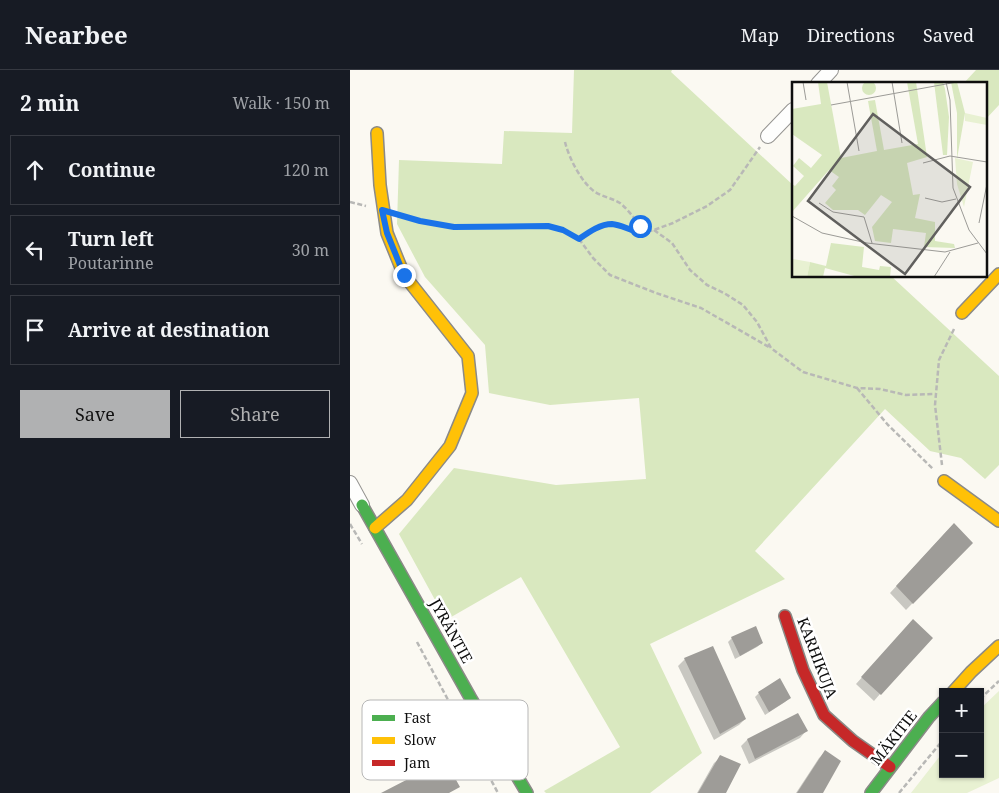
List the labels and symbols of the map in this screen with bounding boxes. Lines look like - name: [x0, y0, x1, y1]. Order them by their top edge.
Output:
- inset map: [792, 82, 986, 278]
- route start: [629, 215, 652, 238]
- route end: [393, 264, 416, 287]
- street label: JYRÄNTIE: [426, 594, 478, 666]
- street label: KARHIKUJA: [793, 614, 843, 702]
- legend: [362, 700, 528, 780]
- street label: MÄKITIE: [865, 706, 921, 769]
- text: Fast: [404, 708, 431, 727]
- text: Slow: [404, 730, 437, 749]
- text: Jam: [403, 753, 430, 772]

